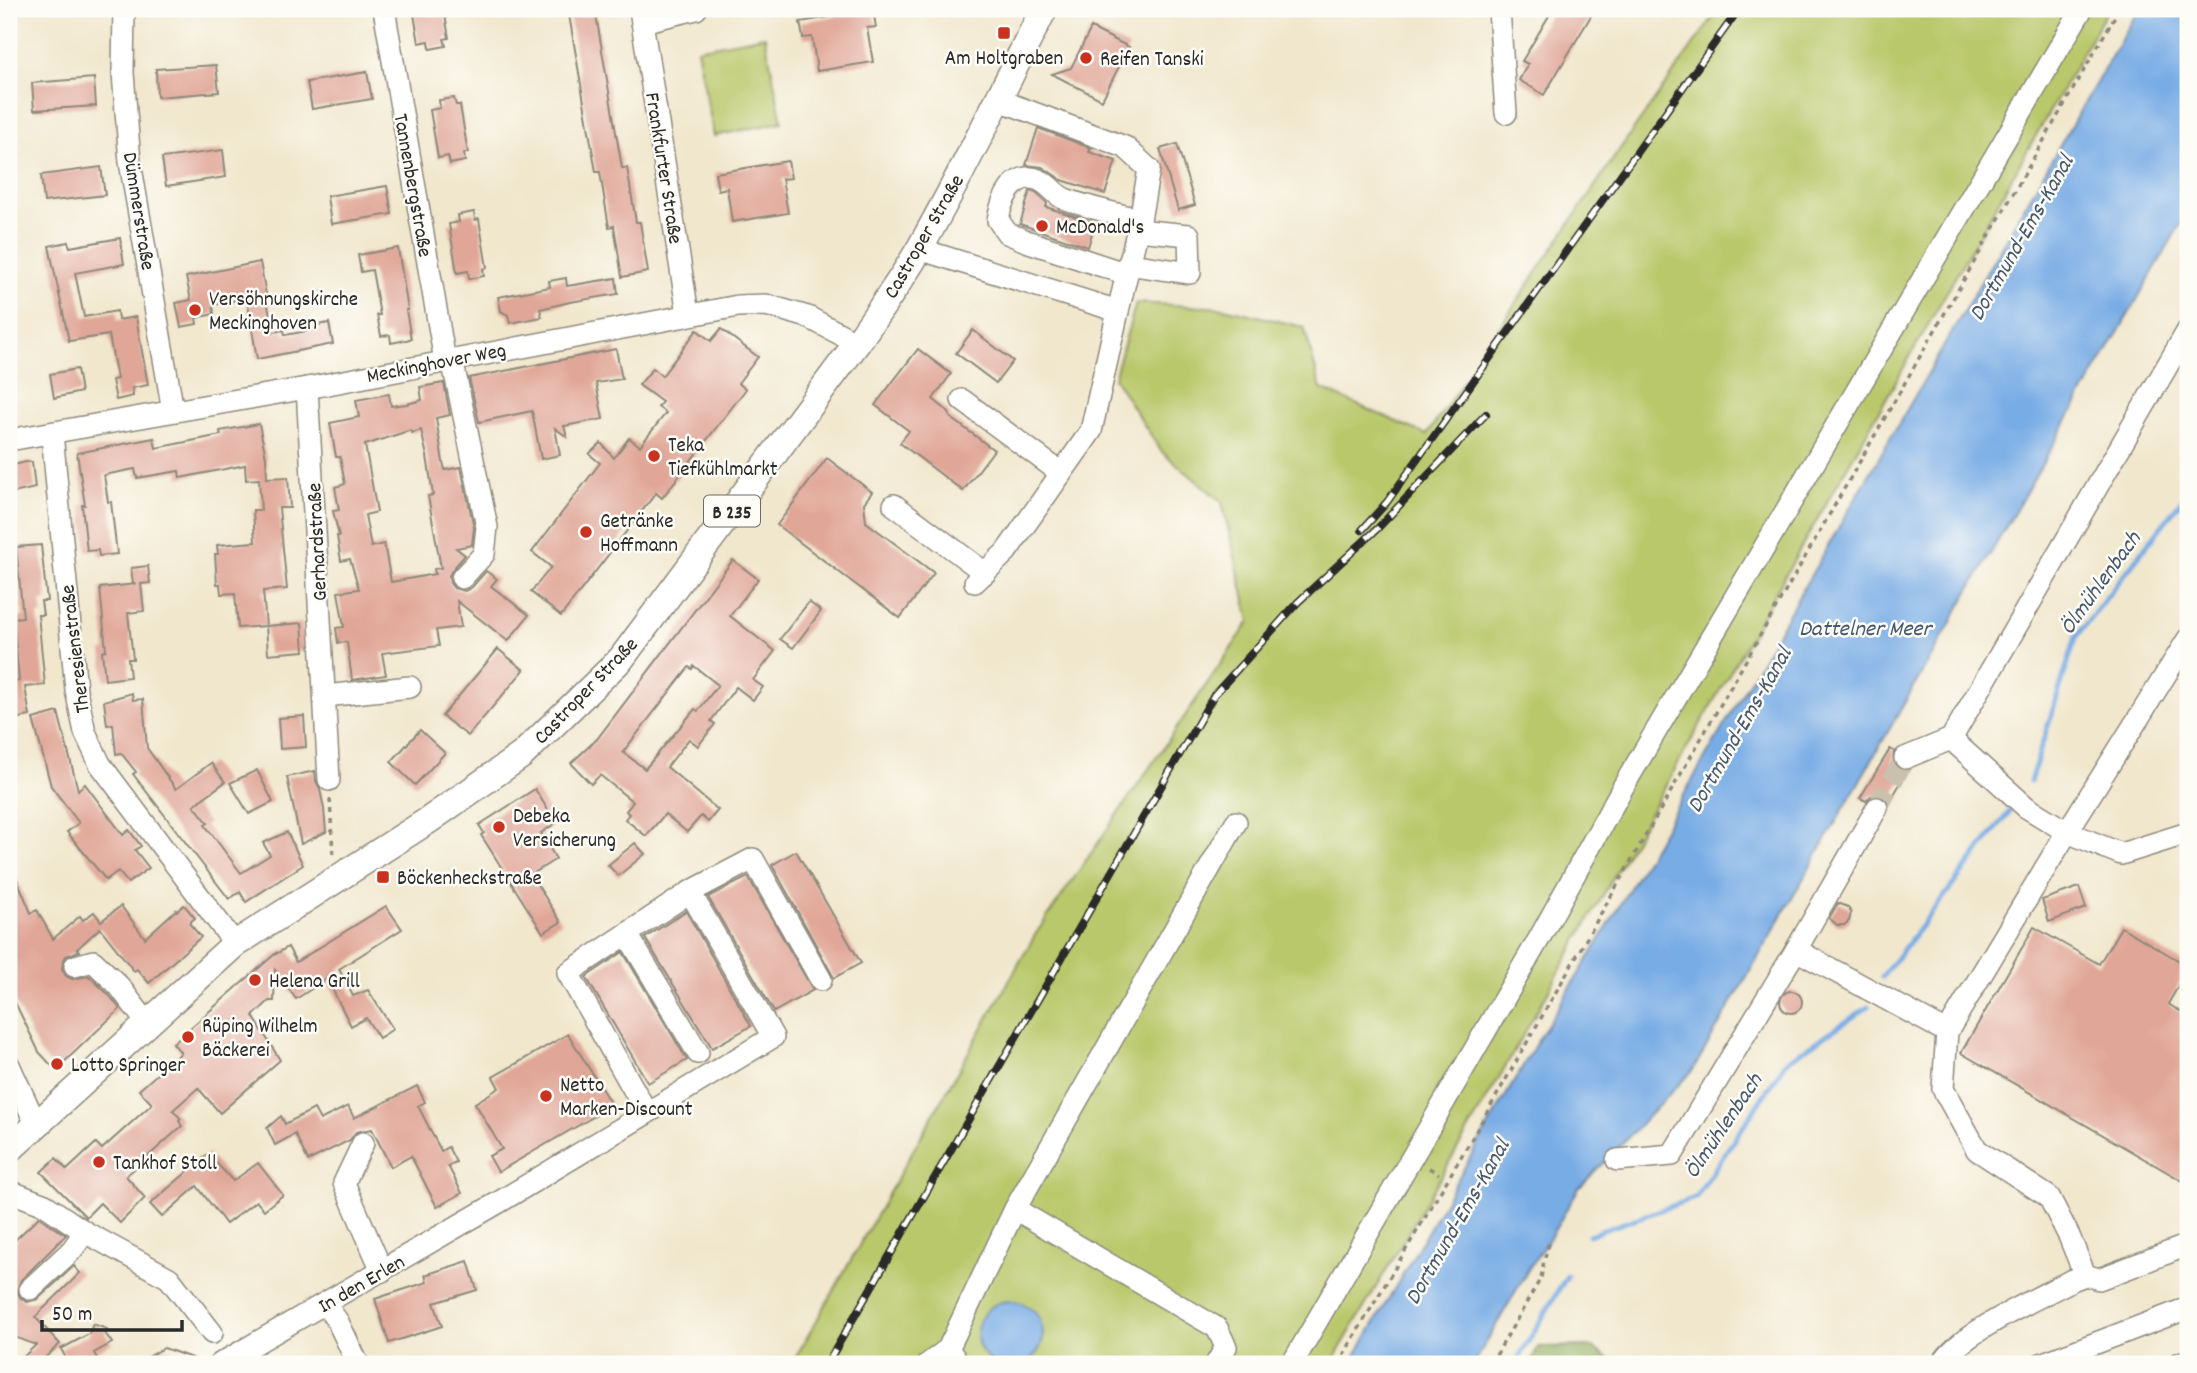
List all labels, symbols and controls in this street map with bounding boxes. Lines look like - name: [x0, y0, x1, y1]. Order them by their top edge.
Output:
- marker: Am Holtgraben: [996, 25, 1012, 41]
- place label: Am Holtgraben: [945, 45, 1063, 75]
- place label: Reifen Tanski: [1100, 46, 1204, 76]
- marker: Reifen Tanski: [1078, 50, 1094, 66]
- street label: Frankfurter Straße: [635, 91, 689, 246]
- street label: Tannenbergstraße: [384, 111, 438, 260]
- water label: Dortmund-Ems-Kanal: [1962, 149, 2085, 328]
- street label: Dümmerstraße: [113, 150, 161, 273]
- street label: Castroper Straße: [878, 170, 973, 305]
- place label: McDonald's: [1056, 214, 1144, 244]
- marker: McDonald's: [1034, 218, 1050, 234]
- place label: Versöhnungskirche Meckinghoven: [209, 286, 358, 340]
- marker: Versöhnungskirche Meckinghoven: [187, 302, 203, 318]
- street label: Meckinghover Weg: [364, 337, 509, 393]
- place label: Teka Tiefkühlmarkt: [668, 432, 778, 486]
- marker: Teka Tiefkühlmarkt: [646, 448, 662, 464]
- street label: Gerhardstraße: [301, 482, 337, 602]
- road number: B 235: [704, 496, 760, 526]
- place label: Getränke Hoffmann: [600, 508, 678, 562]
- marker: Getränke Hoffmann: [578, 524, 594, 540]
- water label: Ölmühlenbach: [2053, 524, 2152, 643]
- street label: Theresienstraße: [54, 583, 100, 715]
- water label: Dattelner Meer: [1799, 614, 1933, 647]
- street label: Castroper Straße: [528, 632, 646, 753]
- water label: Dortmund-Ems-Kanal: [1680, 641, 1803, 820]
- place label: Debeka Versicherung: [513, 803, 616, 857]
- marker: Debeka Versicherung: [491, 819, 507, 835]
- place label: Böckenheckstraße: [397, 865, 542, 895]
- marker: Böckenheckstraße: [375, 869, 391, 885]
- place label: Helena Grill: [269, 968, 360, 998]
- marker: Helena Grill: [247, 972, 263, 988]
- place label: Rüping Wilhelm Bäckerei: [202, 1013, 318, 1067]
- marker: Rüping Wilhelm Bäckerei: [180, 1029, 196, 1045]
- place label: Lotto Springer: [71, 1052, 185, 1082]
- marker: Lotto Springer: [49, 1056, 65, 1072]
- water label: Ölmühlenbach: [1677, 1066, 1773, 1186]
- place label: Netto Marken-Discount: [560, 1072, 693, 1126]
- marker: Netto Marken-Discount: [538, 1088, 554, 1104]
- water label: Dortmund-Ems-Kanal: [1398, 1133, 1521, 1312]
- place label: Tankhof Stoll: [113, 1150, 217, 1180]
- marker: Tankhof Stoll: [91, 1154, 107, 1170]
- street label: In den Erlen: [313, 1249, 412, 1323]
- scale bar: [42, 1289, 182, 1333]
- text: 50 m: [52, 1301, 92, 1331]

